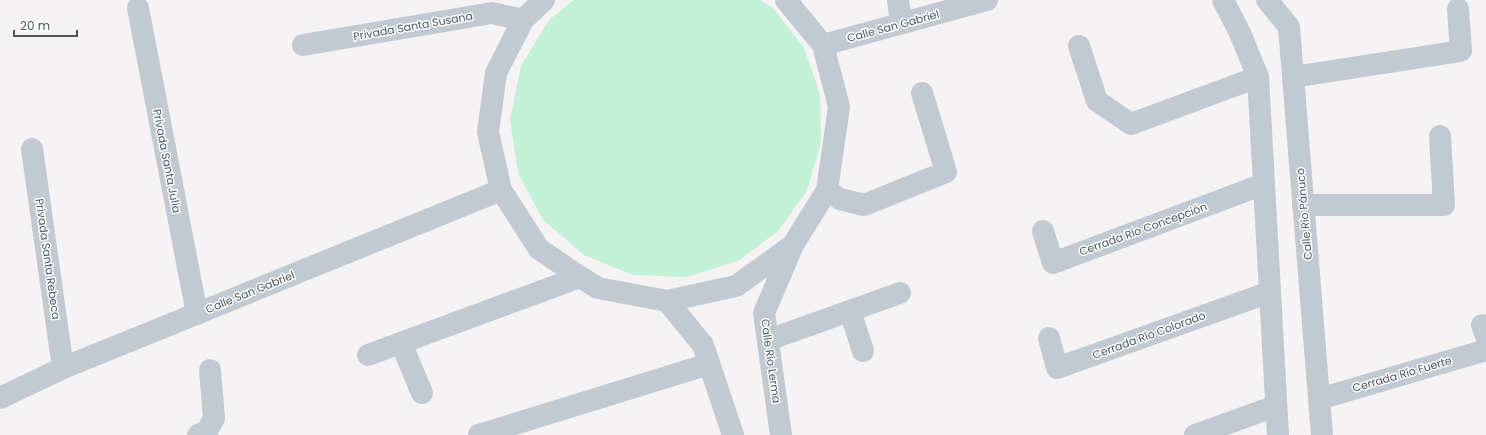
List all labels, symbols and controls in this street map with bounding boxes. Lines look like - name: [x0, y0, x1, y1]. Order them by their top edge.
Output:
- street label: Calle San Gabriel: [845, 6, 941, 46]
- street label: Privada Santa Susana: [352, 8, 474, 44]
- scale bar: [14, 12, 77, 38]
- text: 20 m: [20, 17, 50, 34]
- street label: Privada Santa Julia: [149, 108, 185, 214]
- street label: Calle Río Pánuco: [1292, 167, 1316, 261]
- street label: Privada Santa Rebeca: [32, 198, 64, 320]
- street label: Cerrada Río Concepción: [1077, 198, 1209, 260]
- street label: Calle San Gabriel: [203, 267, 297, 317]
- street label: Cerrada Río Colorado: [1090, 307, 1208, 363]
- street label: Calle Río Lerma: [757, 318, 785, 404]
- street label: Cerrada Río Fuerte: [1351, 352, 1454, 396]

